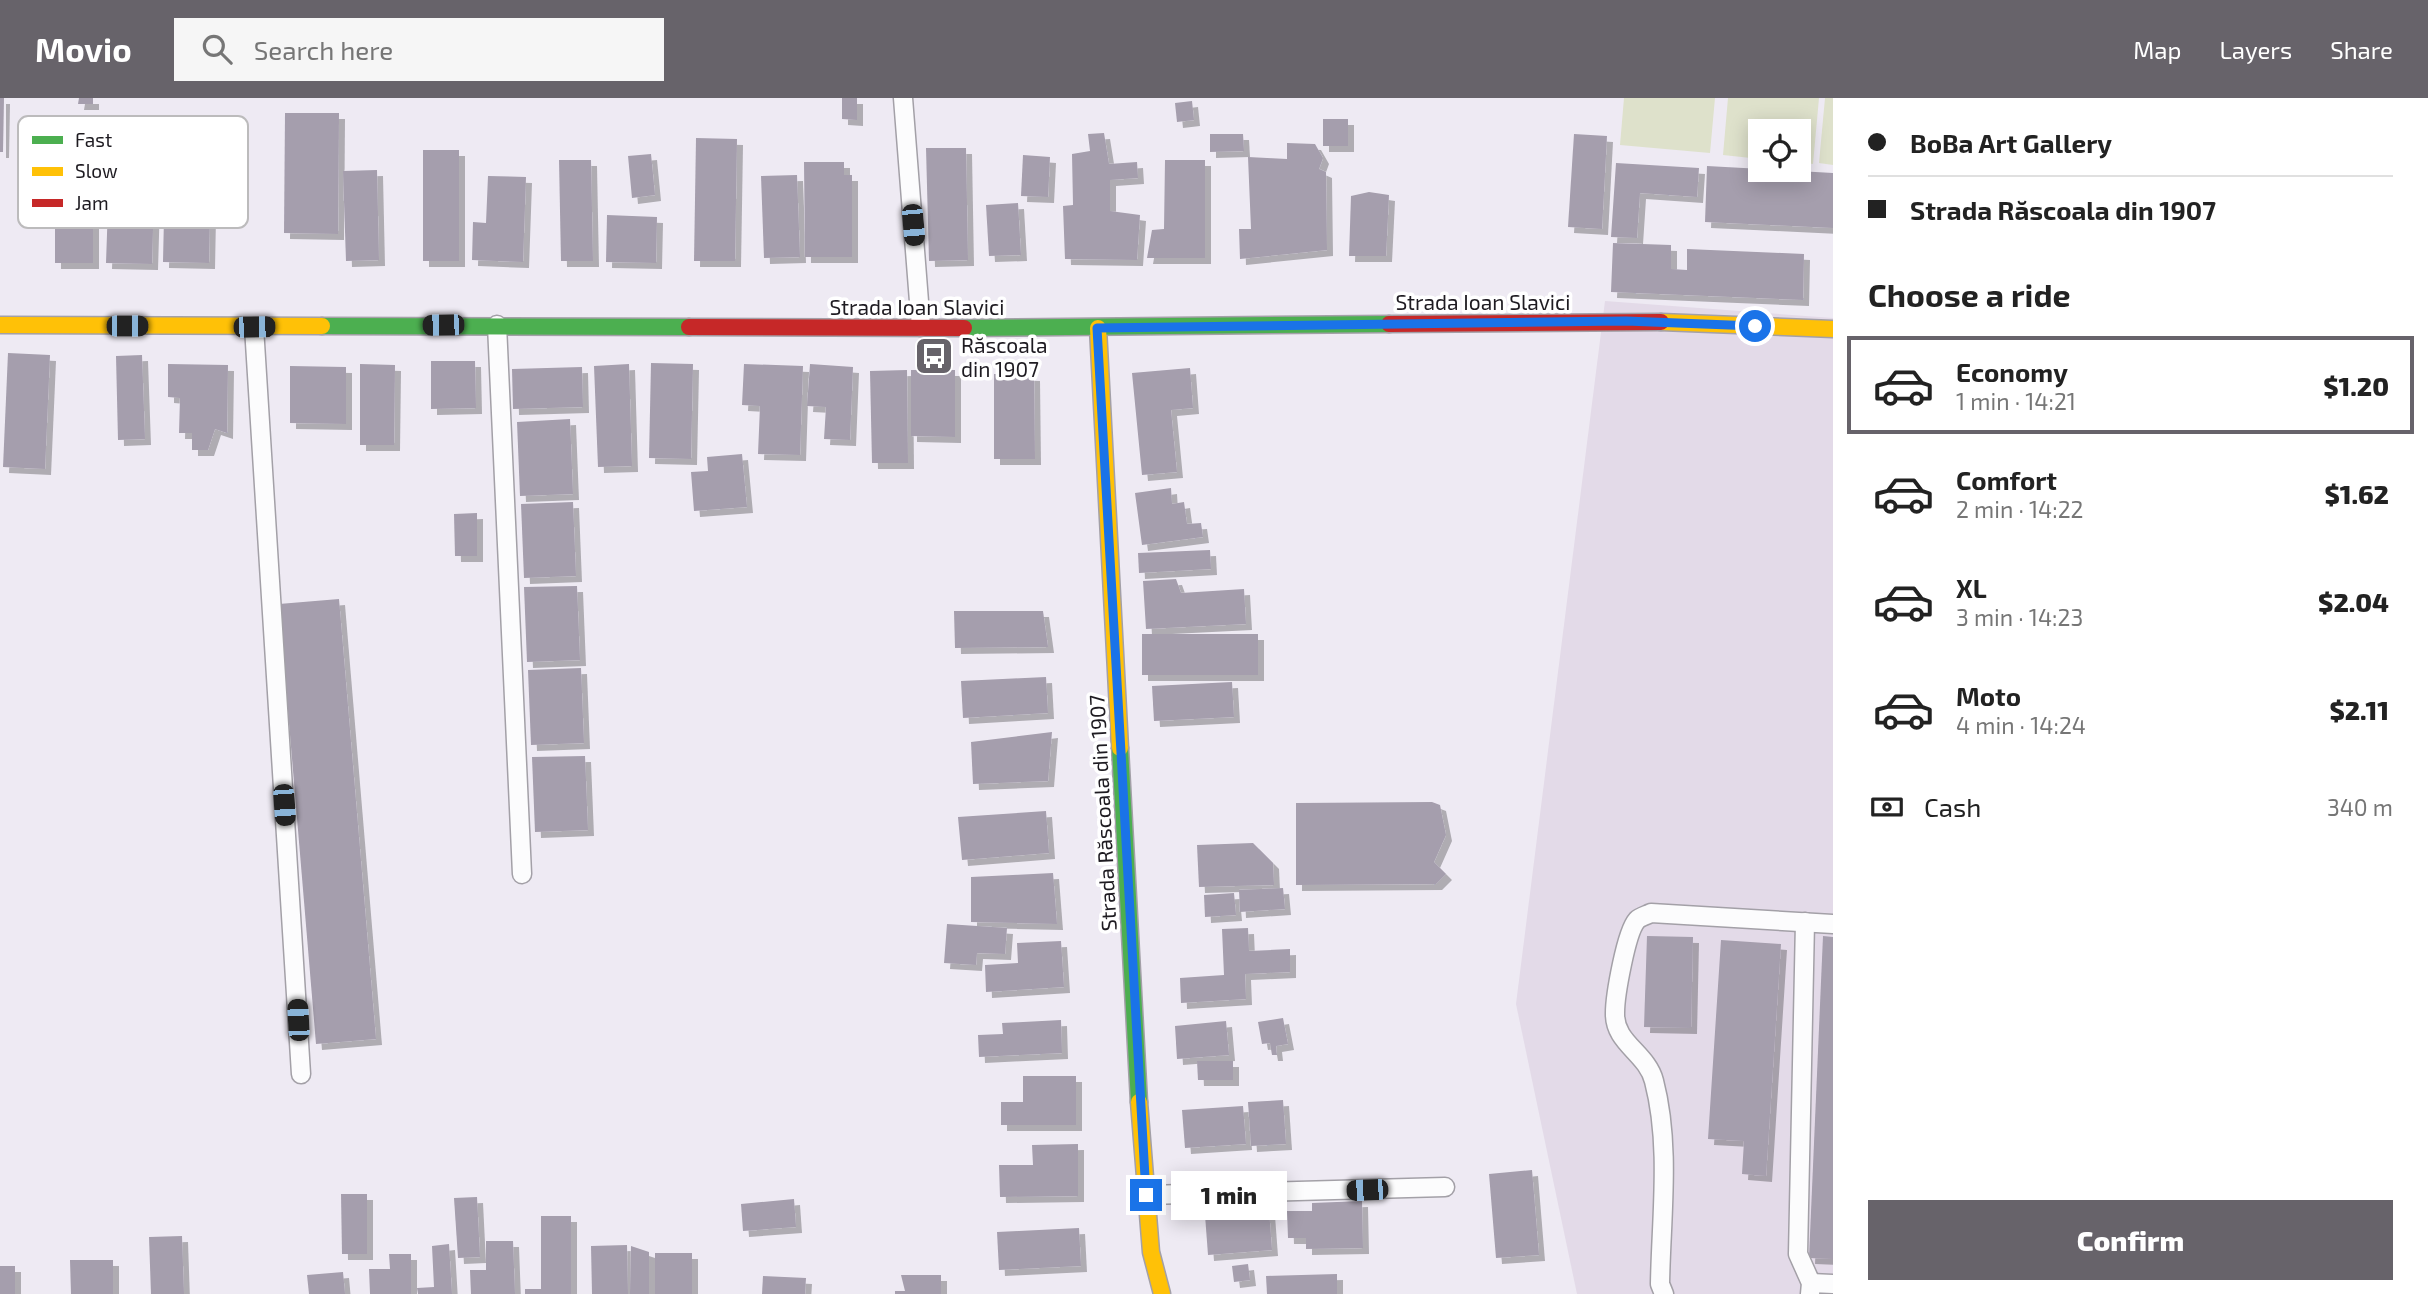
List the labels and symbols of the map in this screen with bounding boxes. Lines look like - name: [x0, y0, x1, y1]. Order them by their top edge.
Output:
- legend: [18, 116, 248, 228]
- text: Fast: [75, 128, 112, 151]
- text: Slow: [75, 159, 118, 182]
- text: Jam: [75, 191, 109, 214]
- car: [901, 203, 926, 247]
- street label: Strada Ioan Slavici: [1395, 289, 1571, 314]
- street label: Strada Ioan Slavici: [829, 294, 1005, 319]
- route start: [1739, 310, 1771, 342]
- car: [422, 314, 465, 336]
- car: [107, 316, 149, 337]
- car: [233, 316, 276, 338]
- place label: Răscoala din 1907: [961, 332, 1048, 381]
- bus stop icon: Răscoala din 1907: [913, 335, 955, 377]
- street label: Strada Răscoala din 1907: [1083, 694, 1121, 932]
- car: [273, 783, 296, 827]
- car: [287, 998, 310, 1042]
- callout: 1 min: [1170, 1170, 1286, 1220]
- route end: [1130, 1179, 1162, 1211]
- car: [1346, 1179, 1389, 1201]

